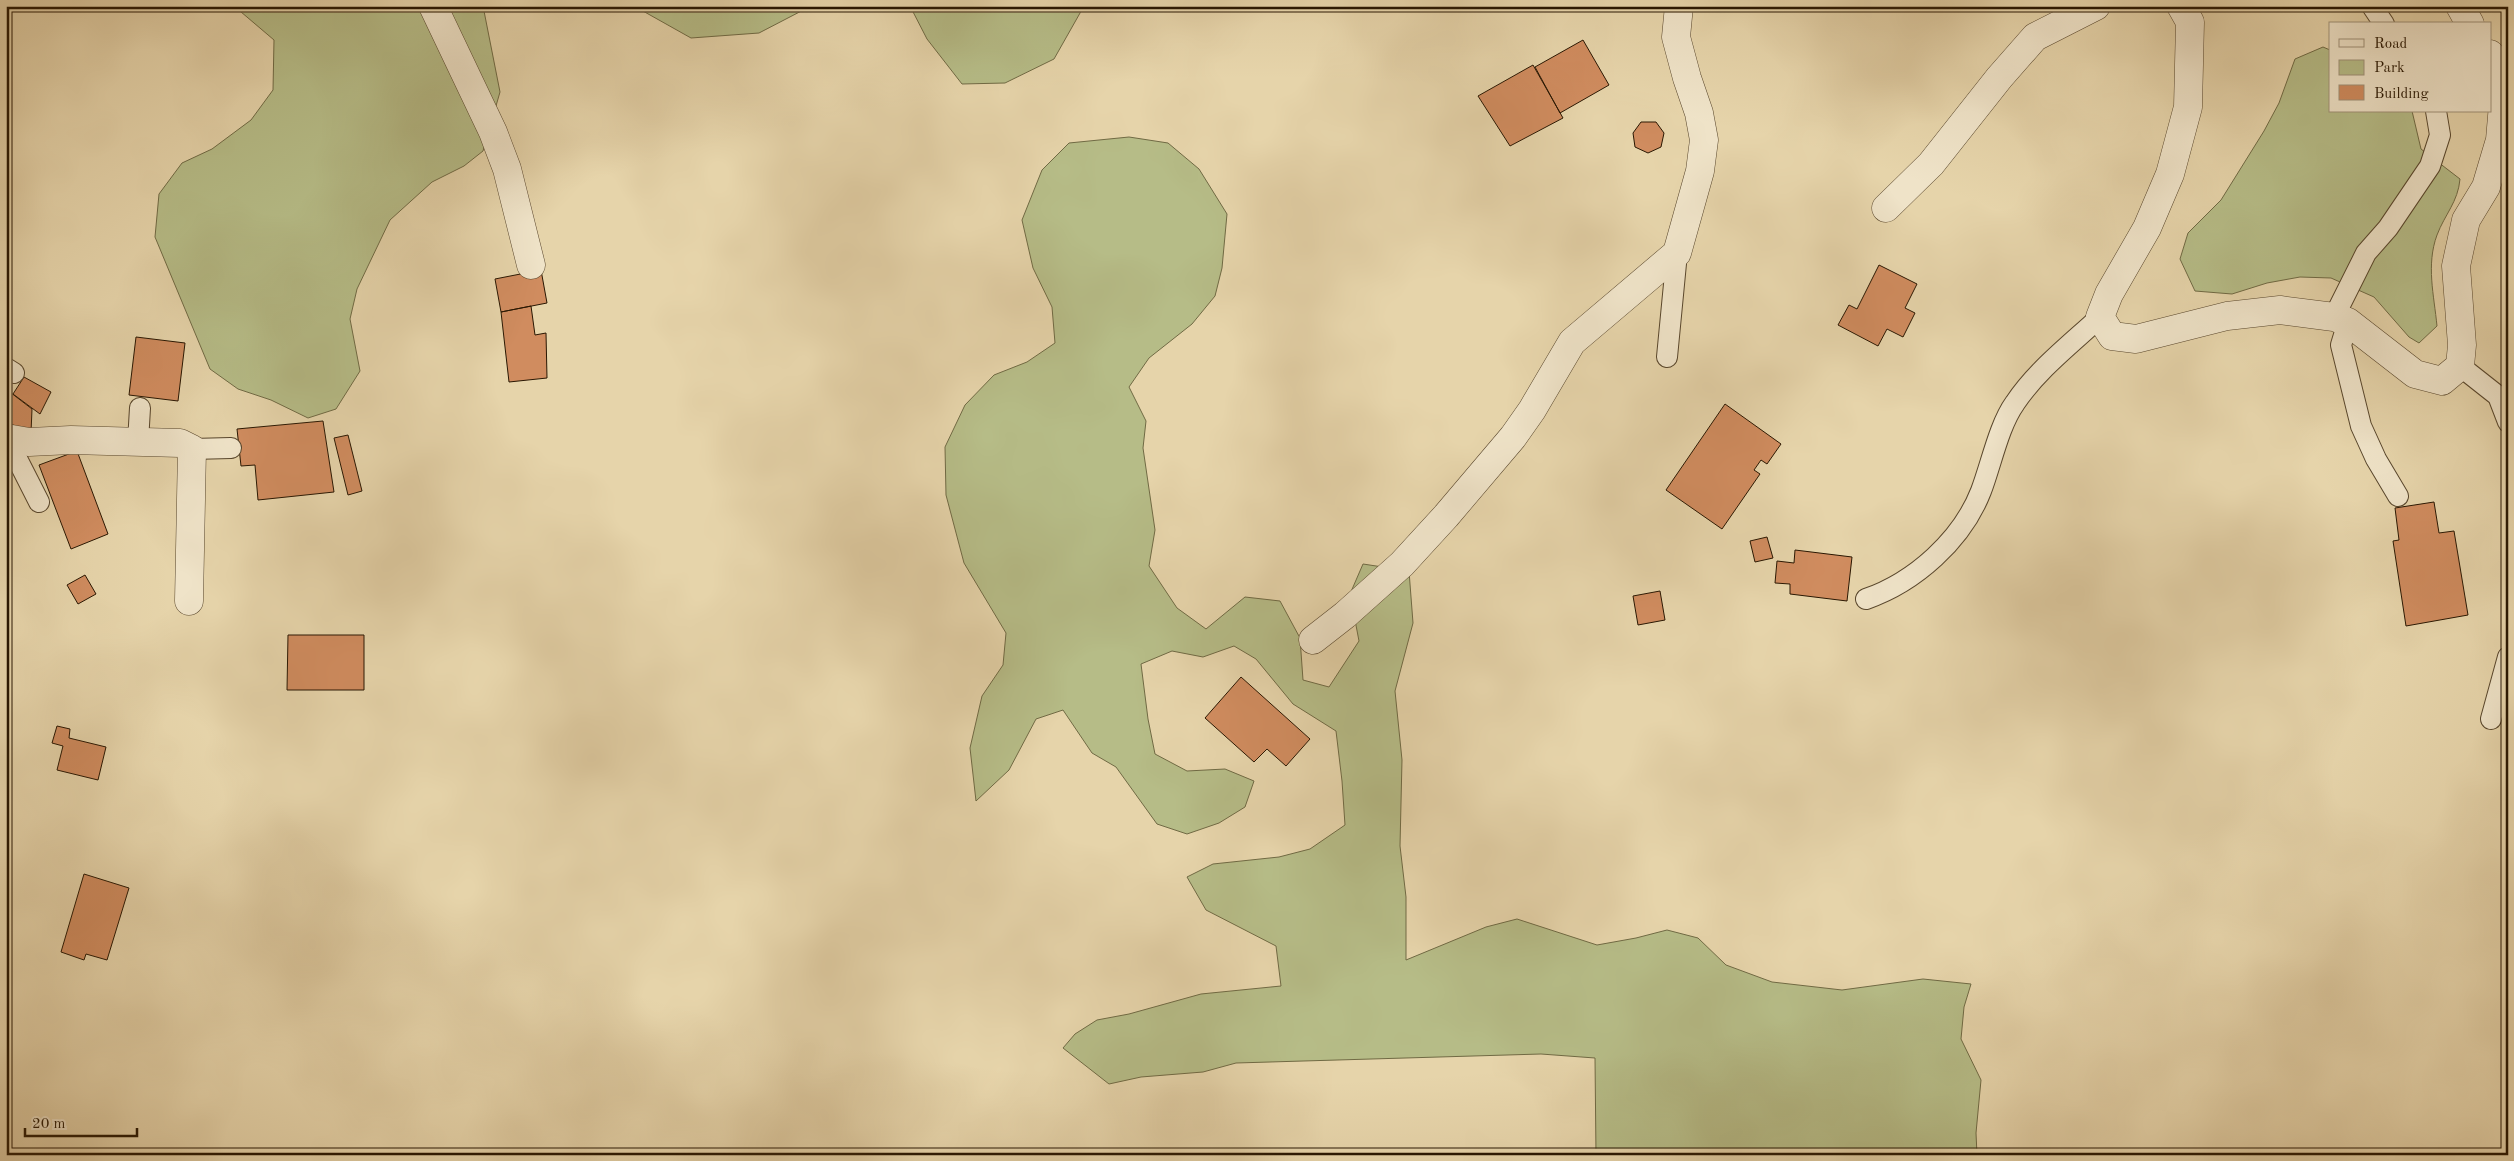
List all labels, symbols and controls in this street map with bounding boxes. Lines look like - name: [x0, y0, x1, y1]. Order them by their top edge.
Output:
- legend: [2329, 22, 2492, 112]
- text: Road: [2374, 37, 2408, 52]
- text: Park: [2374, 61, 2405, 76]
- text: Building: [2374, 87, 2429, 102]
- scale bar: [25, 1106, 138, 1138]
- text: 20 m: [32, 1117, 66, 1132]

